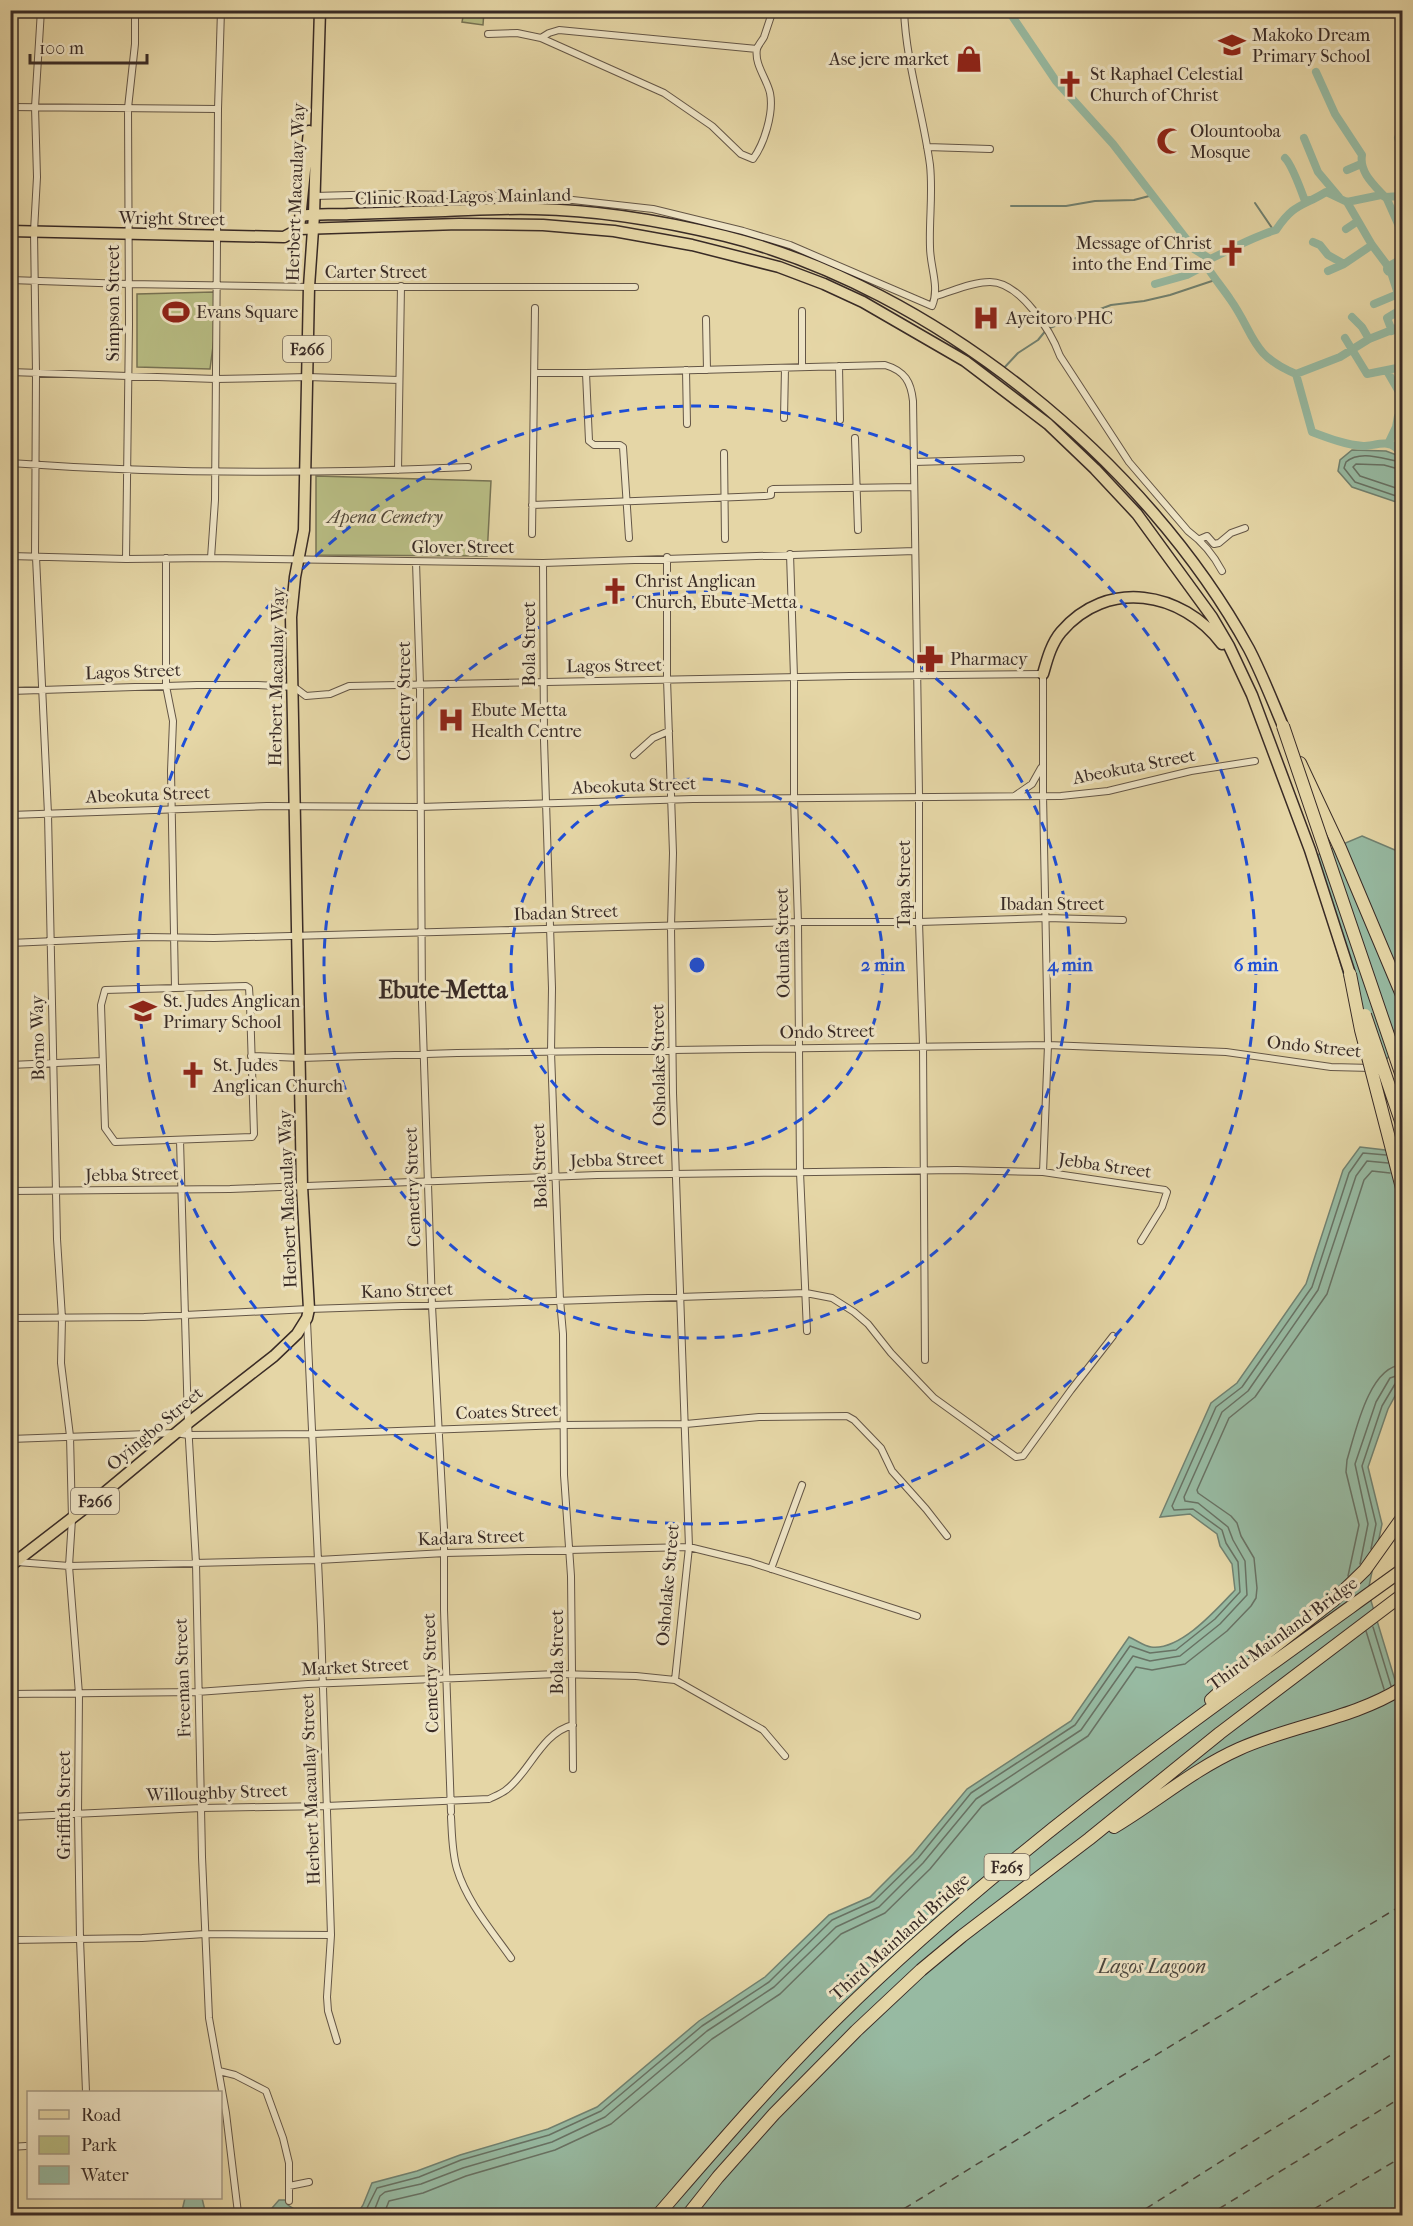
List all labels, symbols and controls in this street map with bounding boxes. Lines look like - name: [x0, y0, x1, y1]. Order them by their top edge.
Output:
- place label: Makoko Dream Primary School: [1252, 25, 1371, 67]
- scale bar: [30, 27, 147, 65]
- school or university icon: Makoko Dream Primary School: [1217, 30, 1247, 60]
- text: 100 m: [39, 38, 84, 59]
- shop icon: Ase jere market: [954, 44, 984, 74]
- place label: Ase jere market: [828, 49, 950, 70]
- place label: St Raphael Celestial Church of Christ: [1090, 64, 1243, 106]
- church icon: St Raphael Celestial Church of Christ: [1055, 69, 1085, 99]
- street label: Herbert Macaulay Way: [282, 101, 310, 282]
- place label: Olountooba Mosque: [1190, 121, 1282, 163]
- mosque icon: Olountooba Mosque: [1155, 126, 1185, 156]
- street label: Clinic Road Lagos Mainland: [355, 185, 571, 209]
- street label: Wright Street: [117, 208, 226, 230]
- place label: Message of Christ into the End Time: [1072, 233, 1213, 275]
- church icon: Message of Christ into the End Time: [1217, 238, 1247, 268]
- street label: Simpson Street: [103, 244, 124, 361]
- street label: Carter Street: [325, 262, 428, 283]
- sports icon: Evans Square: [161, 297, 191, 327]
- place label: Evans Square: [196, 302, 299, 323]
- hospital icon: Ayeitoro PHC: [971, 303, 1001, 333]
- place label: Ayeitoro PHC: [1005, 308, 1113, 329]
- road number: F266: [283, 336, 331, 362]
- park label: Apena Cemetry: [326, 507, 443, 528]
- street label: Glover Street: [412, 537, 515, 558]
- place label: Christ Anglican Church, Ebute-Metta: [635, 571, 798, 613]
- church icon: Christ Anglican Church, Ebute-Metta: [600, 576, 630, 606]
- street label: Herbert Macaulay Way: [265, 586, 289, 766]
- street label: Bola Street: [519, 601, 540, 687]
- street label: Cemetry Street: [394, 641, 415, 761]
- pharmacy icon: Pharmacy: [915, 644, 945, 674]
- place label: Pharmacy: [950, 649, 1029, 670]
- street label: Lagos Street: [566, 655, 663, 677]
- street label: Lagos Street: [85, 660, 182, 684]
- place label: Ebute Metta Health Centre: [471, 700, 582, 742]
- hospital icon: Ebute Metta Health Centre: [436, 705, 466, 735]
- street label: Abeokuta Street: [1070, 745, 1198, 789]
- street label: Abeokuta Street: [570, 773, 697, 799]
- street label: Abeokuta Street: [84, 782, 211, 808]
- street label: Tapa Street: [894, 839, 915, 928]
- street label: Odunfa Street: [772, 887, 794, 998]
- street label: Ibadan Street: [1000, 894, 1105, 915]
- street label: Ibadan Street: [513, 901, 619, 925]
- centre of rings: [687, 955, 707, 975]
- text: 2 min: [861, 955, 905, 976]
- text: 4 min: [1046, 955, 1093, 976]
- text: 6 min: [1234, 955, 1279, 976]
- district label: Ebute-Metta: [379, 976, 508, 1004]
- place label: St. Judes Anglican Primary School: [163, 991, 301, 1033]
- street label: Borno Way: [27, 994, 49, 1081]
- school or university icon: St. Judes Anglican Primary School: [128, 996, 158, 1026]
- street label: Osholake Street: [647, 1003, 671, 1126]
- street label: Ondo Street: [779, 1021, 875, 1043]
- street label: Ondo Street: [1266, 1032, 1363, 1062]
- place label: St. Judes Anglican Church: [212, 1055, 343, 1097]
- church icon: St. Judes Anglican Church: [178, 1060, 208, 1090]
- street label: Herbert Macaulay Way: [274, 1108, 302, 1289]
- street label: Bola Street: [528, 1122, 552, 1209]
- street label: Cemetry Street: [400, 1126, 426, 1247]
- street label: Jebba Street: [568, 1148, 665, 1172]
- street label: Jebba Street: [1055, 1149, 1153, 1183]
- street label: Jebba Street: [83, 1164, 180, 1186]
- street label: Kano Street: [360, 1279, 454, 1303]
- street label: Oyingbo Street: [103, 1382, 208, 1475]
- street label: Coates Street: [455, 1400, 559, 1424]
- road number: F266: [71, 1488, 119, 1514]
- street label: Osholake Street: [652, 1523, 684, 1647]
- street label: Kadara Street: [417, 1526, 525, 1550]
- street label: Third Mainland Bridge: [1204, 1573, 1362, 1695]
- street label: Bola Street: [547, 1609, 568, 1695]
- street label: Cemetry Street: [418, 1612, 444, 1733]
- street label: Freeman Street: [170, 1617, 196, 1738]
- street label: Market Street: [301, 1654, 410, 1680]
- street label: Herbert Macaulay Street: [297, 1692, 325, 1885]
- street label: Griffith Street: [54, 1750, 75, 1860]
- street label: Willoughby Street: [145, 1780, 289, 1806]
- road number: F265: [984, 1854, 1030, 1880]
- street label: Third Mainland Bridge: [826, 1869, 974, 2005]
- water label: Lagos Lagoon: [1096, 1955, 1206, 1978]
- legend: [27, 2091, 222, 2199]
- text: Road: [81, 2105, 121, 2126]
- text: Park: [81, 2135, 118, 2156]
- text: Water: [80, 2165, 129, 2186]

